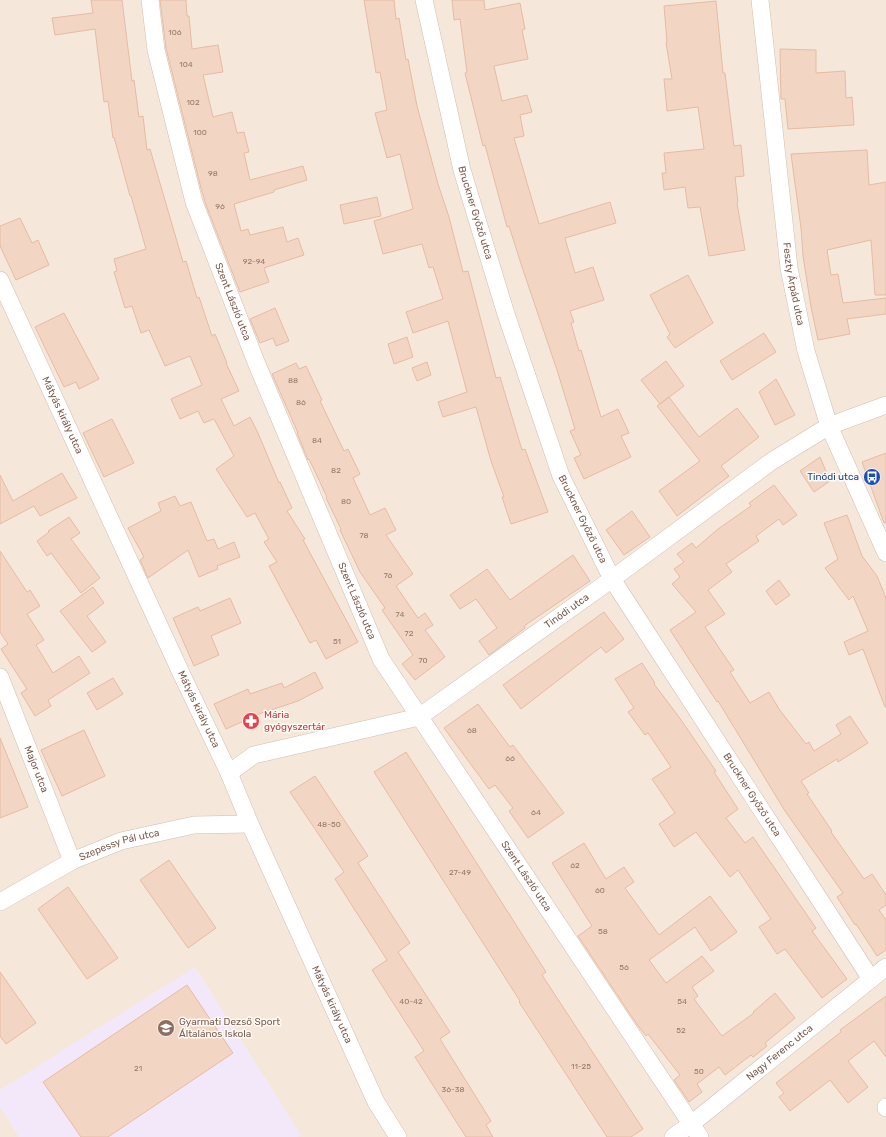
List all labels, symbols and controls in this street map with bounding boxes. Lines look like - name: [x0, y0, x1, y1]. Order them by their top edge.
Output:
- house number: 106: [168, 28, 182, 37]
- house number: 104: [179, 60, 193, 69]
- house number: 102: [186, 98, 200, 107]
- house number: 100: [193, 128, 207, 137]
- street label: Bruckner Győző utca: [455, 165, 495, 261]
- house number: 98: [208, 169, 218, 178]
- house number: 96: [215, 202, 225, 211]
- street label: Feszty Árpád utca: [780, 242, 807, 327]
- house number: 92-94: [243, 257, 265, 266]
- street label: Szent László utca: [212, 261, 253, 342]
- street label: Mátyás király utca: [39, 375, 85, 456]
- house number: 88: [288, 376, 298, 385]
- house number: 86: [296, 398, 306, 407]
- house number: 84: [312, 436, 322, 445]
- house number: 82: [331, 466, 341, 475]
- bus stop icon: Tinódi utca: [862, 467, 882, 487]
- place label: Tinódi utca: [807, 471, 859, 483]
- street label: Bruckner Győző utca: [555, 473, 609, 565]
- house number: 80: [341, 497, 351, 506]
- house number: 78: [359, 531, 369, 540]
- street label: Szent László utca: [335, 561, 378, 641]
- house number: 76: [384, 571, 393, 580]
- street label: Tinódi utca: [542, 591, 592, 631]
- house number: 74: [396, 610, 404, 619]
- house number: 72: [405, 629, 414, 638]
- house number: 51: [333, 637, 341, 646]
- house number: 70: [418, 656, 428, 665]
- street label: Mátyás király utca: [175, 669, 222, 750]
- place label: Mária gyógyszertár: [264, 709, 325, 733]
- pharmacy icon: Mária gyógyszertár: [241, 711, 261, 731]
- house number: 68: [467, 726, 477, 735]
- street label: Major utca: [22, 744, 51, 794]
- street label: Bruckner Győző utca: [720, 751, 783, 839]
- house number: 66: [505, 754, 515, 763]
- house number: 64: [531, 808, 541, 817]
- house number: 48-50: [317, 820, 341, 829]
- street label: Szepessy Pál utca: [77, 827, 161, 863]
- street label: Szent László utca: [498, 839, 554, 914]
- house number: 62: [570, 861, 580, 870]
- house number: 27-49: [449, 868, 471, 877]
- house number: 60: [595, 886, 605, 895]
- house number: 58: [598, 927, 608, 936]
- house number: 56: [619, 963, 629, 972]
- street label: Mátyás király utca: [309, 964, 355, 1045]
- house number: 40-42: [399, 997, 423, 1006]
- house number: 54: [677, 997, 687, 1006]
- place label: Gyarmati Dezső Sport Általános Iskola: [179, 1016, 280, 1040]
- school or university icon: Gyarmati Dezső Sport Általános Iskola: [156, 1018, 176, 1038]
- street label: Nagy Ferenc utca: [744, 1022, 815, 1083]
- house number: 52: [676, 1026, 686, 1035]
- house number: 11-25: [571, 1062, 591, 1071]
- house number: 21: [134, 1064, 142, 1073]
- house number: 50: [694, 1067, 704, 1076]
- house number: 36-38: [441, 1085, 465, 1094]

